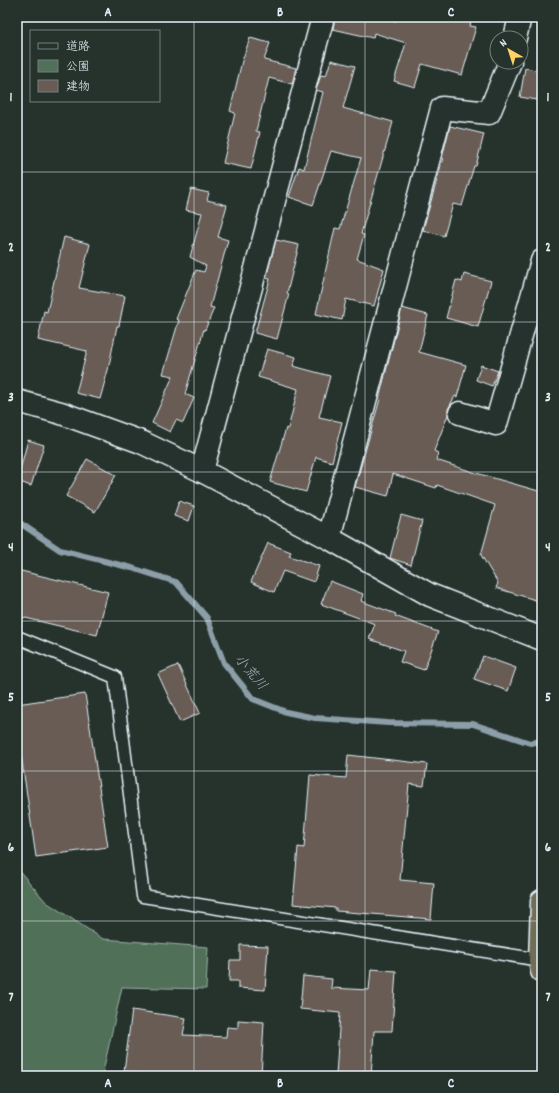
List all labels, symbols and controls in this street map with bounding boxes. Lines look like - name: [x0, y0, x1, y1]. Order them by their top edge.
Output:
- text: A: [104, 4, 112, 23]
- text: B: [277, 4, 283, 23]
- text: C: [448, 4, 455, 23]
- legend: [30, 30, 160, 102]
- north arrow: [489, 30, 529, 70]
- text: N: [497, 36, 512, 52]
- text: 道路: [66, 39, 90, 56]
- text: 公園: [66, 59, 90, 76]
- text: 建物: [66, 79, 90, 96]
- text: 1: [10, 89, 13, 108]
- text: 1: [547, 89, 550, 108]
- text: 2: [8, 239, 14, 258]
- text: 2: [545, 239, 551, 258]
- text: 3: [8, 389, 14, 408]
- text: 3: [545, 389, 551, 408]
- text: 4: [8, 539, 14, 558]
- text: 4: [545, 539, 551, 558]
- water label: 小荒川: [229, 651, 271, 695]
- text: 5: [8, 689, 14, 708]
- text: 5: [545, 689, 551, 708]
- text: 6: [8, 839, 15, 858]
- text: 6: [545, 839, 552, 858]
- text: 7: [9, 989, 14, 1008]
- text: 7: [546, 989, 551, 1008]
- text: A: [104, 1075, 112, 1093]
- text: B: [277, 1075, 283, 1093]
- text: C: [448, 1075, 455, 1093]

